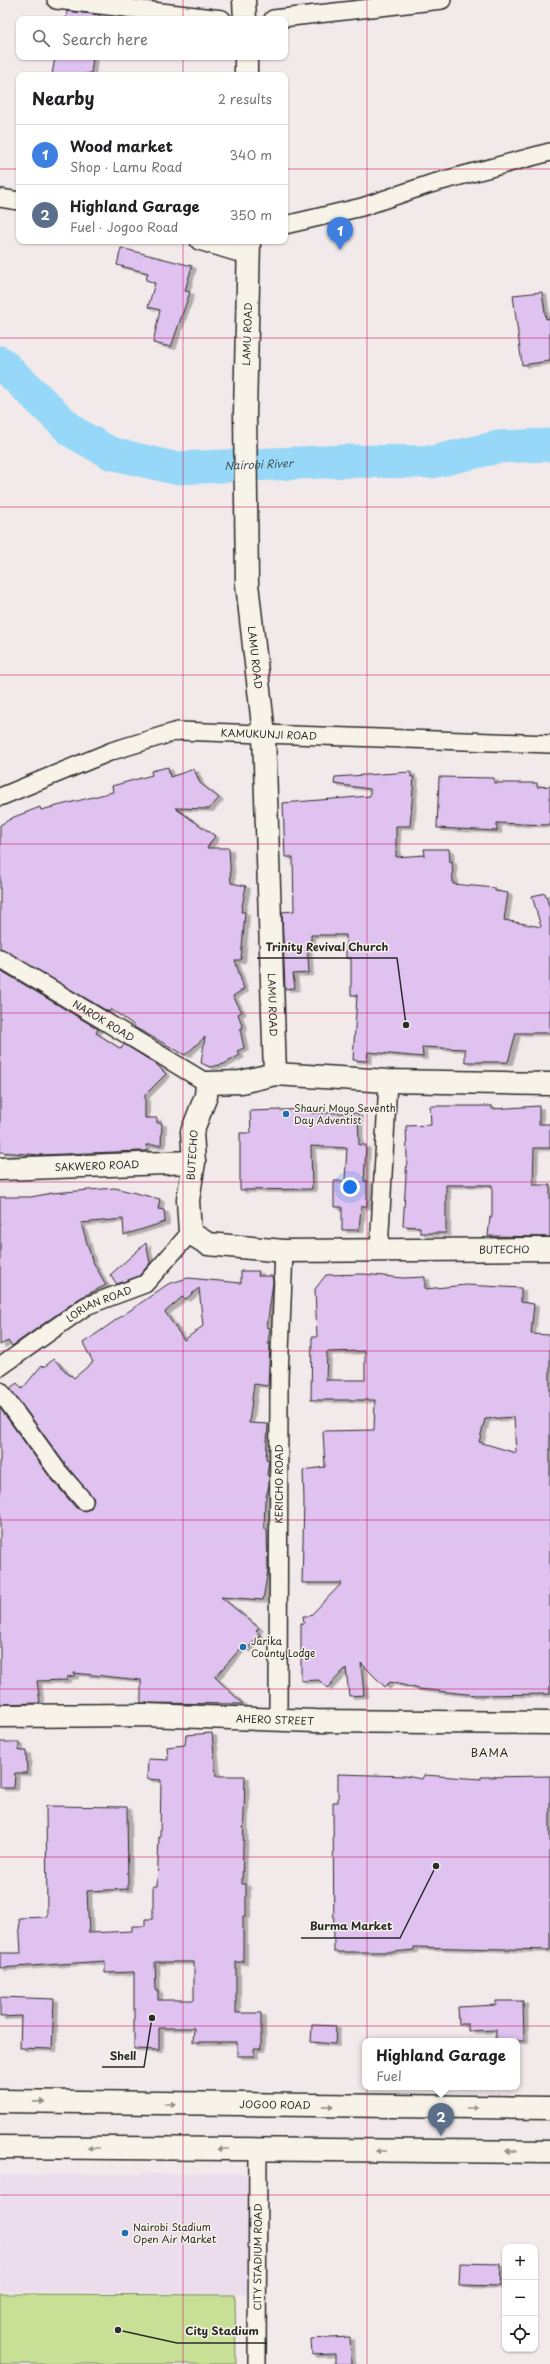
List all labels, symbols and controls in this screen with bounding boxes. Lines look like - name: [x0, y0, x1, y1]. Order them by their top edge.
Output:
- search box: [16, 16, 288, 60]
- icon: search: [30, 27, 52, 49]
- text: Search here: [62, 27, 148, 50]
- text: Nearby: [32, 85, 94, 111]
- text: 2 results: [218, 89, 272, 108]
- text: Wood market: [70, 134, 173, 157]
- text: 1: [42, 145, 48, 164]
- text: 340 m: [229, 145, 272, 164]
- text: Shop · Lamu Road: [70, 157, 182, 176]
- text: Highland Garage: [70, 194, 200, 217]
- text: 2: [40, 205, 50, 224]
- text: 350 m: [230, 205, 272, 224]
- text: Fuel · Jogoo Road: [70, 217, 178, 236]
- pin: 1: [327, 217, 353, 250]
- street label: LAMU ROAD: [238, 302, 255, 366]
- water label: Nairobi River: [224, 454, 295, 474]
- street label: LAMU ROAD: [245, 625, 267, 690]
- street label: KAMUKUNJI ROAD: [220, 724, 317, 743]
- callout: Trinity Revival Church: [257, 935, 397, 958]
- text: Trinity Revival Church: [266, 938, 389, 955]
- street label: LAMU ROAD: [265, 973, 282, 1037]
- street label: NAROK ROAD: [70, 996, 138, 1045]
- place label: Shauri Moyo Seventh Day Adventist: [294, 1100, 396, 1127]
- marker: Shauri Moyo Seventh Day Adventist: [281, 1109, 291, 1119]
- street label: BUTECHO: [182, 1129, 201, 1181]
- street label: SAKWERO ROAD: [54, 1156, 140, 1174]
- your location: [340, 1177, 360, 1197]
- street label: BUTECHO: [479, 1241, 529, 1257]
- street label: LORIAN ROAD: [62, 1282, 134, 1325]
- street label: KERICHO ROAD: [271, 1444, 286, 1524]
- place label: Jarika County Lodge: [251, 1633, 315, 1660]
- marker: Jarika County Lodge: [238, 1642, 248, 1652]
- street label: AHERO STREET: [236, 1710, 314, 1728]
- district label: BAMA: [471, 1744, 509, 1761]
- callout: Burma Market: [301, 1915, 400, 1938]
- text: Burma Market: [310, 1917, 392, 1934]
- popup: [362, 2038, 520, 2090]
- text: Highland Garage: [376, 2043, 506, 2066]
- callout: Shell: [102, 2044, 144, 2067]
- text: Shell: [110, 2047, 136, 2064]
- text: Fuel: [376, 2066, 402, 2085]
- street label: JOGOO ROAD: [239, 2096, 311, 2112]
- one-way arrow: [33, 2099, 46, 2105]
- one-way arrow: [164, 2101, 177, 2107]
- one-way arrow: [322, 2103, 335, 2109]
- pin: 2: [428, 2103, 454, 2136]
- one-way arrow: [466, 2105, 479, 2111]
- one-way arrow: [86, 2145, 99, 2151]
- one-way arrow: [216, 2146, 229, 2152]
- one-way arrow: [374, 2148, 387, 2154]
- one-way arrow: [505, 2148, 517, 2155]
- street label: CITY STADIUM ROAD: [249, 2203, 265, 2311]
- place label: Nairobi Stadium Open Air Market: [133, 2219, 216, 2246]
- marker: Nairobi Stadium Open Air Market: [120, 2228, 130, 2238]
- map controls: [502, 2244, 538, 2352]
- button: +: [502, 2244, 538, 2280]
- button: −: [502, 2280, 538, 2316]
- button: locate: [502, 2316, 538, 2352]
- callout: City Stadium: [177, 2320, 267, 2343]
- text: City Stadium: [185, 2322, 259, 2339]

